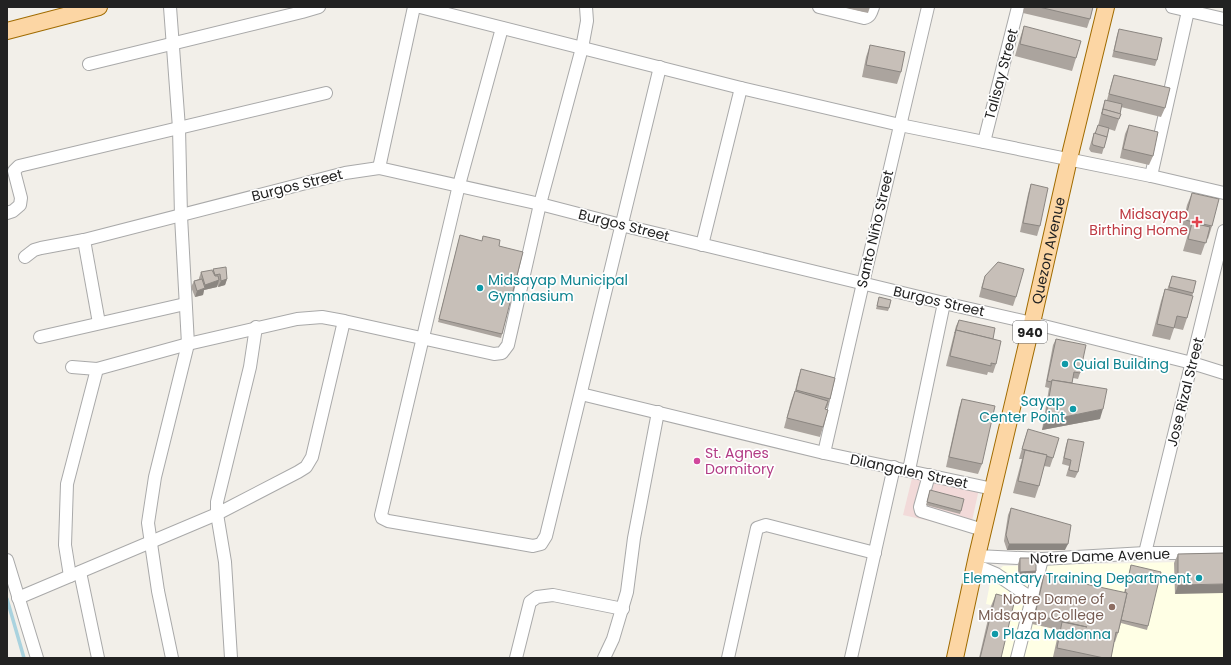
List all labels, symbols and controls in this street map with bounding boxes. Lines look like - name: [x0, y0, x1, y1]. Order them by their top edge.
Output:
- street label: Talisay Street: [979, 26, 1023, 122]
- street label: Burgos Street: [249, 164, 345, 206]
- street label: Santo Niño Street: [852, 168, 898, 290]
- street label: Quezon Avenue: [1027, 195, 1070, 306]
- street label: Burgos Street: [576, 204, 672, 246]
- place label: Midsayap Birthing Home: [1089, 204, 1188, 240]
- marker: Midsayap Birthing Home: [1191, 216, 1203, 228]
- place label: Midsayap Municipal Gymnasium: [488, 270, 628, 306]
- street label: Burgos Street: [891, 281, 987, 321]
- marker: Midsayap Municipal Gymnasium: [475, 283, 485, 293]
- road number: 940: [1013, 321, 1047, 343]
- street label: Jose Rizal Street: [1162, 335, 1208, 449]
- place label: Quial Building: [1073, 354, 1169, 374]
- marker: Quial Building: [1060, 359, 1070, 369]
- place label: Sayap Center Point: [979, 391, 1065, 427]
- marker: Sayap Center Point: [1068, 404, 1078, 414]
- place label: St. Agnes Dormitory: [705, 443, 774, 479]
- street label: Dilangalen Street: [848, 449, 970, 493]
- marker: St. Agnes Dormitory: [692, 456, 702, 466]
- street label: Notre Dame Avenue: [1030, 544, 1171, 568]
- place label: Elementary Training Department: [963, 568, 1191, 588]
- marker: Elementary Training Department: [1194, 573, 1204, 583]
- place label: Notre Dame of Midsayap College: [978, 589, 1104, 625]
- marker: Notre Dame of Midsayap College: [1107, 602, 1117, 612]
- place label: Plaza Madonna: [1003, 624, 1111, 644]
- marker: Plaza Madonna: [990, 629, 1000, 639]

